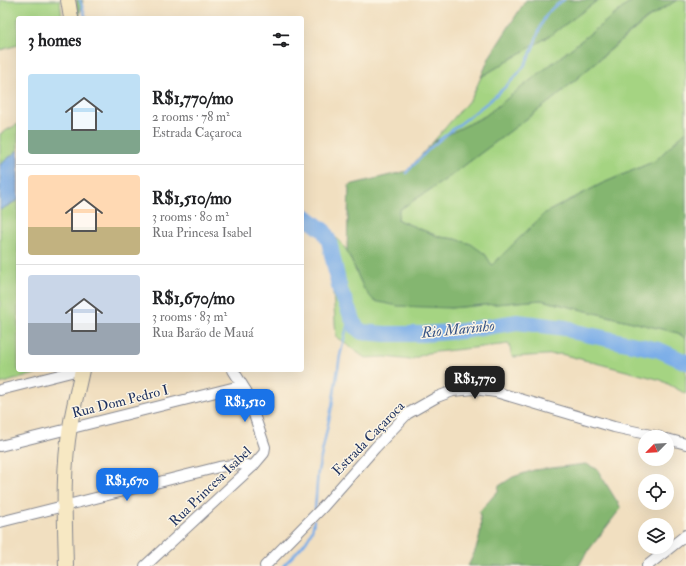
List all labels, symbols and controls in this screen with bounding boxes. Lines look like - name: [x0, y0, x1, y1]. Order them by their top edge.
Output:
- icon: filters: [270, 29, 292, 51]
- text: 3 homes: [28, 30, 81, 51]
- text: R$1,770/mo: [152, 88, 233, 109]
- icon: home: [60, 90, 108, 138]
- text: 2 rooms · 78 m²: [152, 109, 230, 125]
- text: Estrada Caçaroca: [152, 125, 242, 141]
- text: R$1,510/mo: [152, 188, 232, 209]
- icon: home: [60, 191, 108, 239]
- text: 3 rooms · 80 m²: [152, 209, 229, 225]
- text: Rua Princesa Isabel: [152, 225, 252, 241]
- text: R$1,670/mo: [152, 288, 235, 309]
- icon: home: [60, 291, 108, 339]
- text: 3 rooms · 83 m²: [152, 309, 227, 325]
- water label: Rio Marinho: [420, 316, 496, 343]
- text: Rua Barão de Mauá: [152, 325, 254, 341]
- pin: R$1,770: [438, 366, 512, 400]
- text: R$1,770: [454, 371, 496, 387]
- street label: Rua Dom Pedro I: [70, 381, 170, 422]
- pin: R$1,510: [208, 389, 282, 423]
- text: R$1,510: [224, 394, 266, 410]
- street label: Estrada Caçaroca: [329, 398, 408, 479]
- north arrow: [638, 430, 674, 466]
- map controls: [638, 430, 674, 554]
- street label: Rua Princesa Isabel: [166, 443, 255, 530]
- pin: R$1,670: [90, 468, 164, 502]
- text: R$1,670: [105, 473, 149, 489]
- button: locate: [638, 474, 674, 510]
- button: layers: [638, 518, 674, 554]

